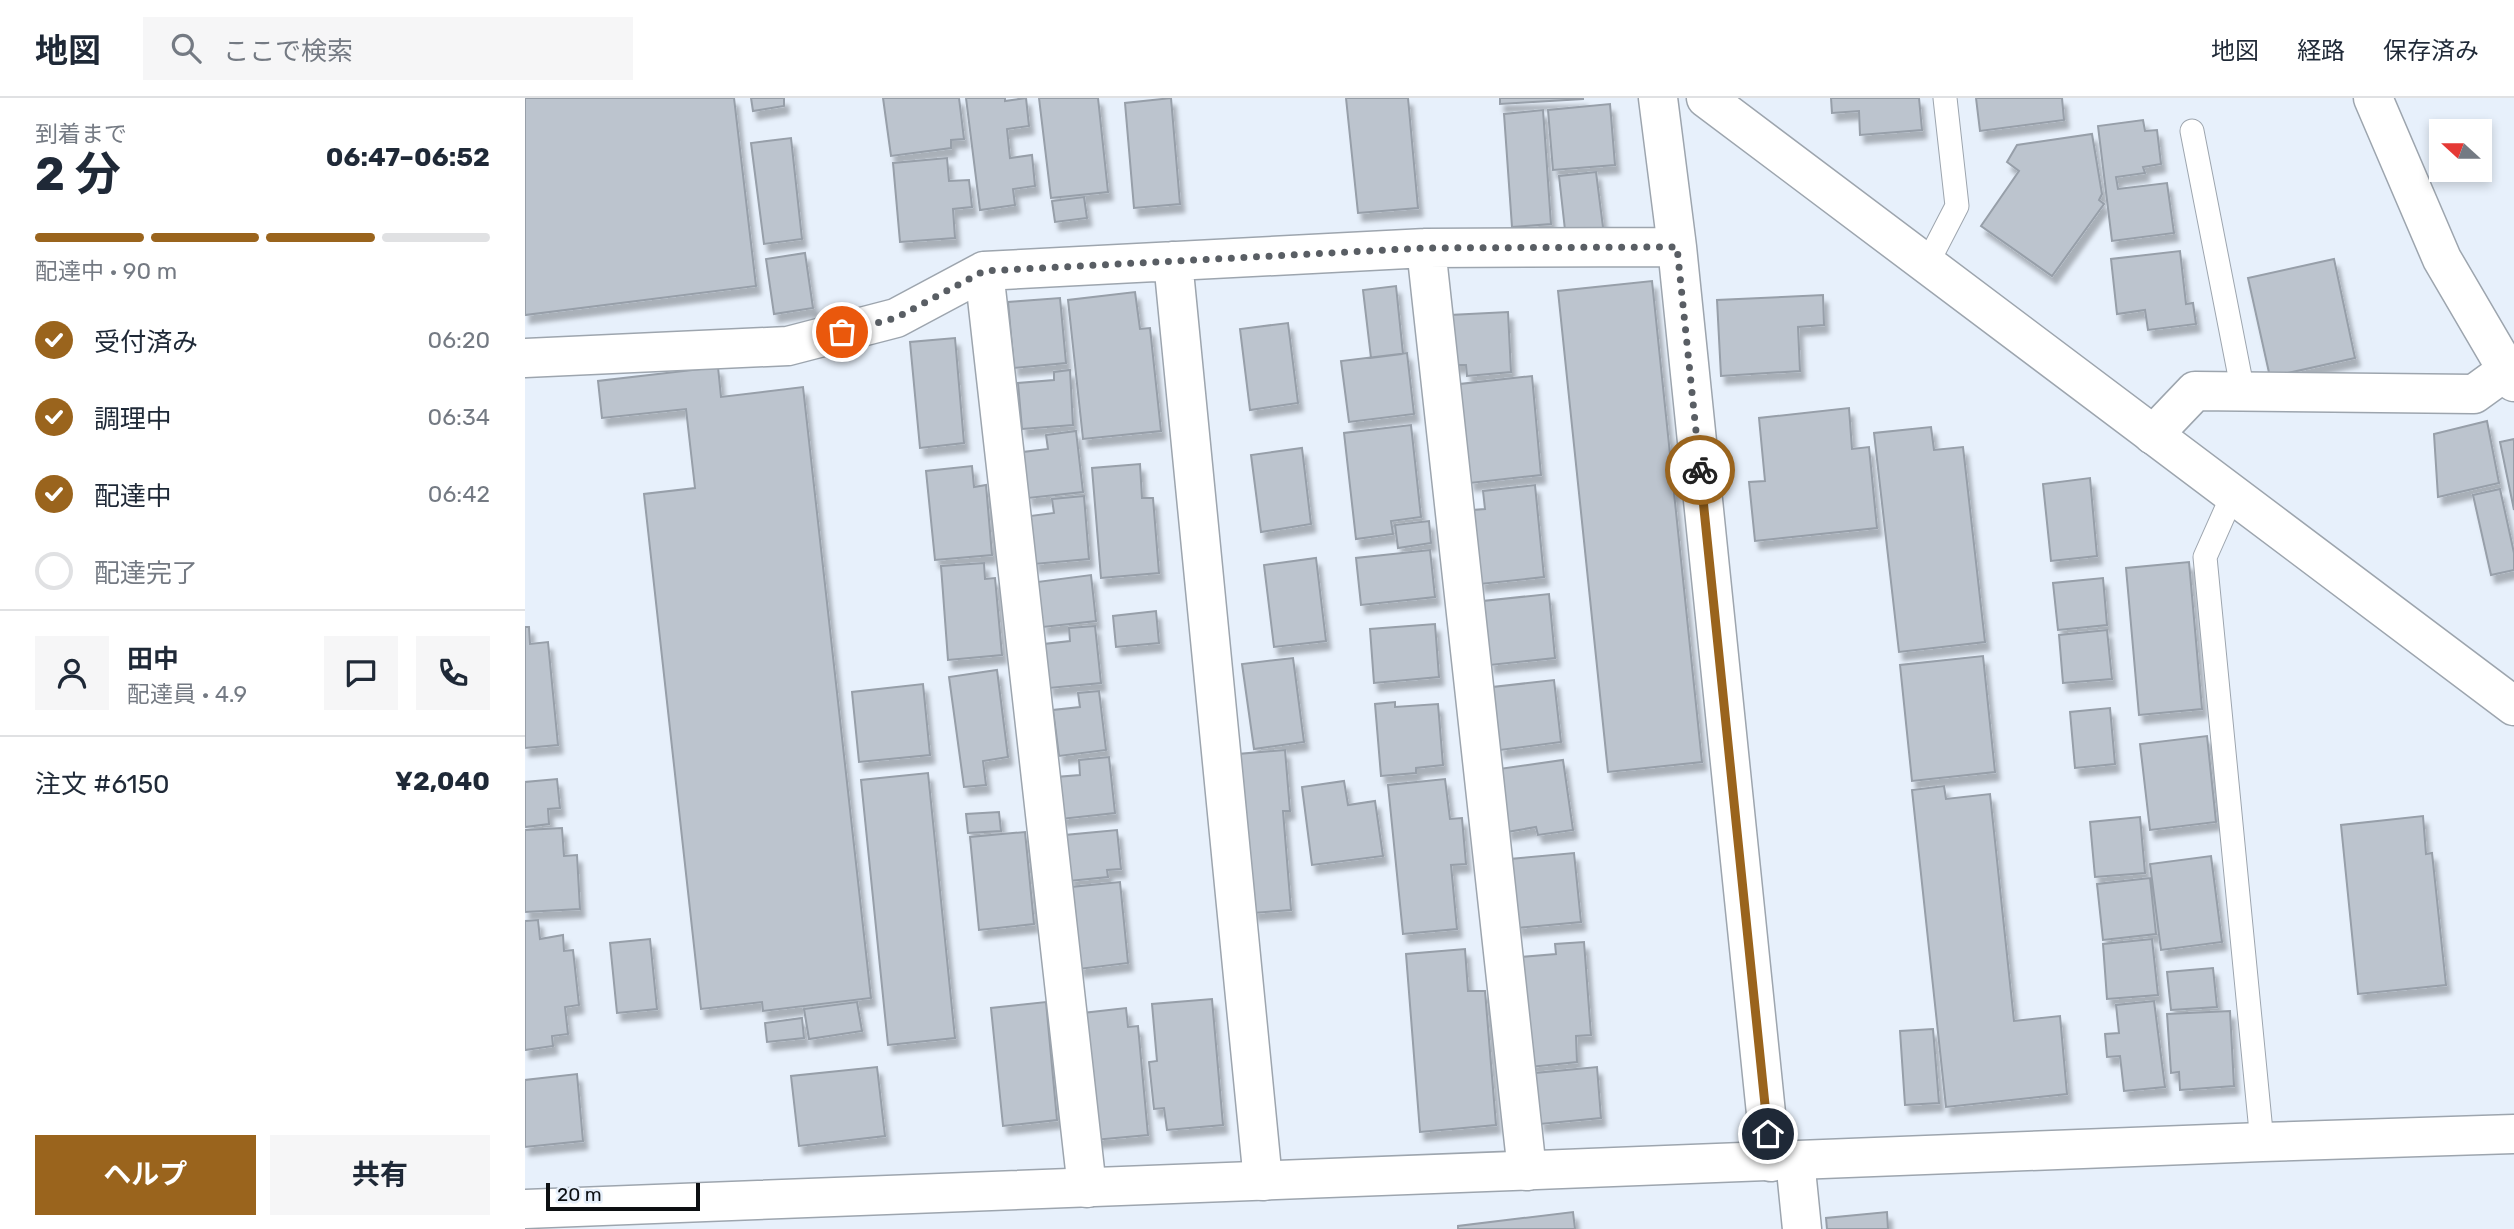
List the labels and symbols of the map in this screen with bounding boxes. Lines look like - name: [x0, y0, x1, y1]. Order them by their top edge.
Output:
- north arrow: [2429, 119, 2492, 182]
- pin: [812, 302, 872, 362]
- courier: [1665, 435, 1735, 505]
- pin: [1738, 1104, 1798, 1164]
- scale bar: [546, 1180, 700, 1212]

